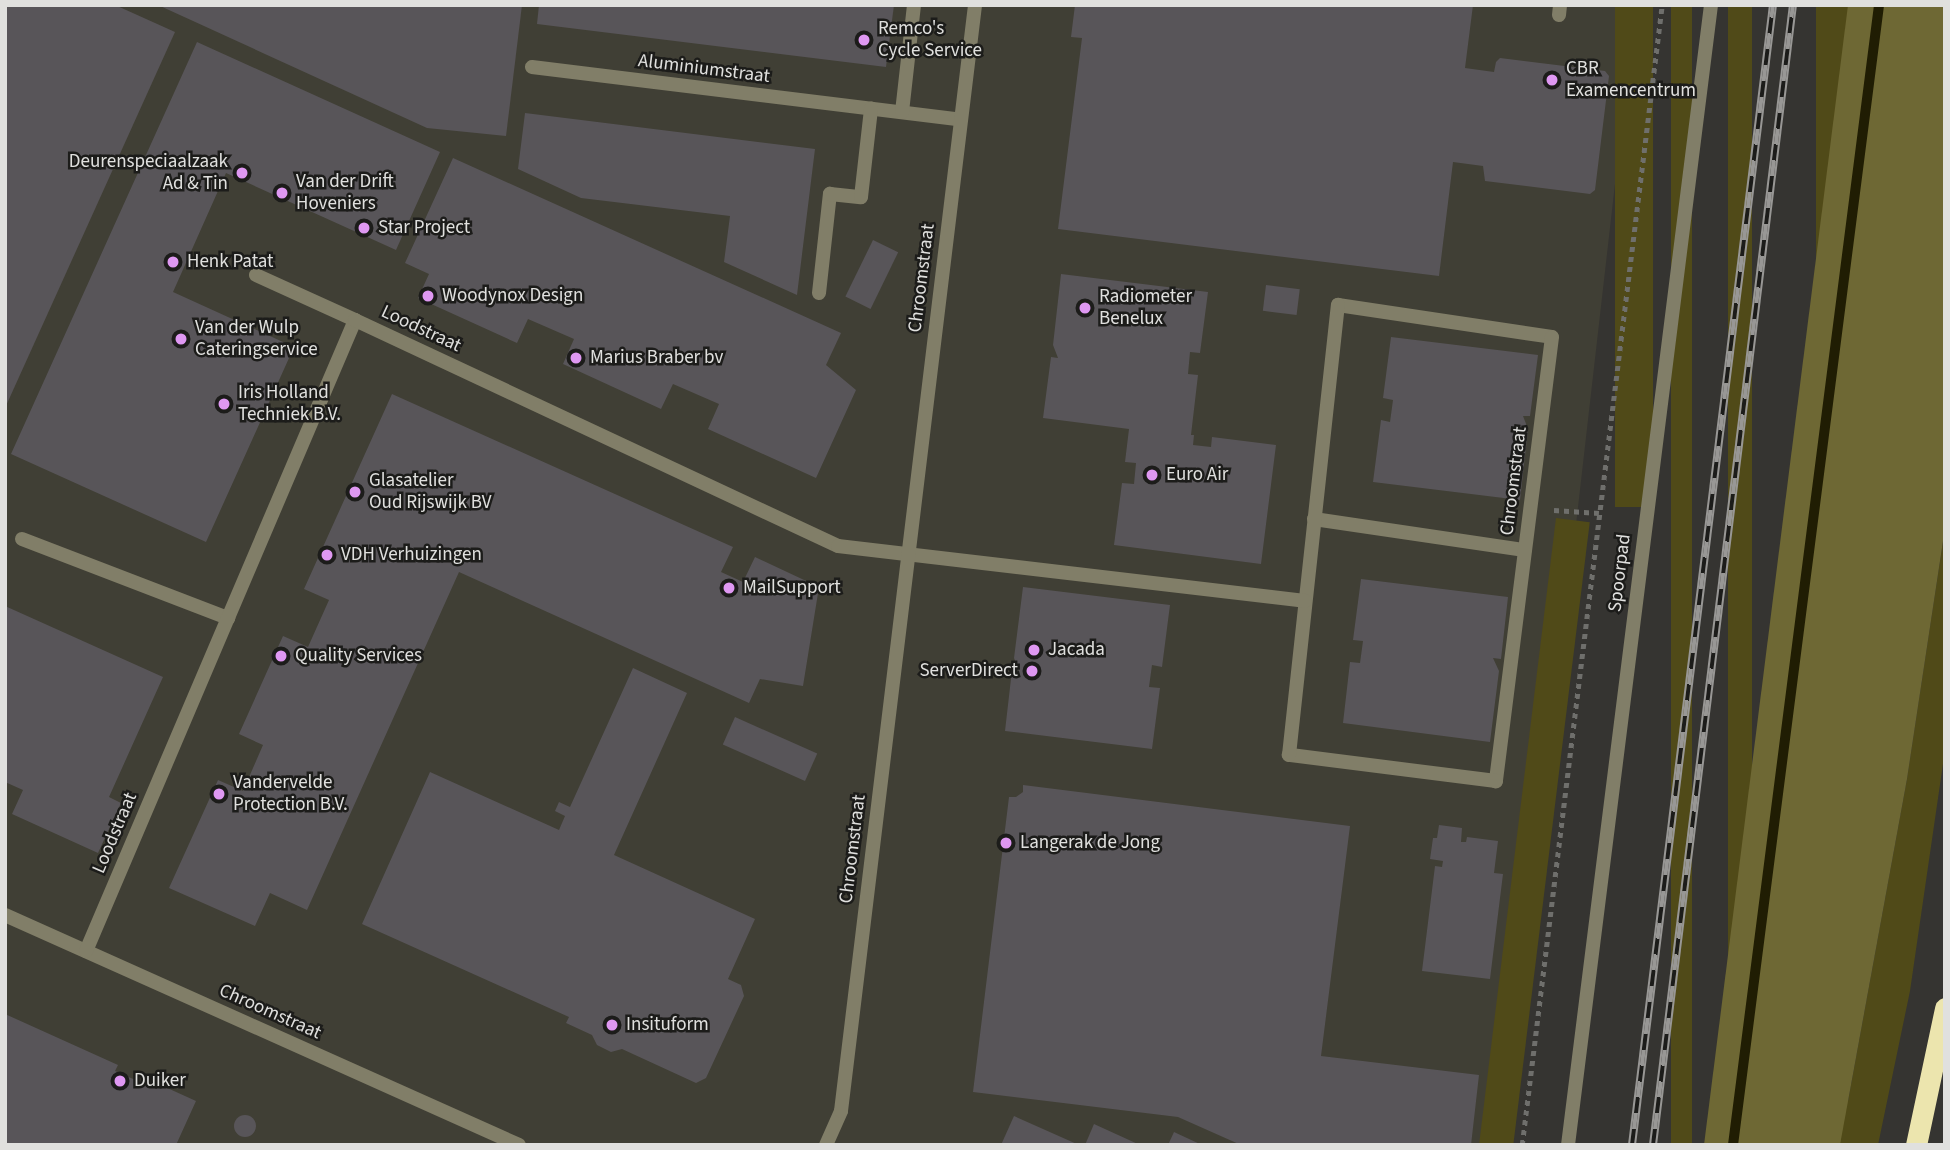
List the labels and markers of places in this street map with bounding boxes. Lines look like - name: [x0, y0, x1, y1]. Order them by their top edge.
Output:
- place label: Remco's Cycle Service: [878, 18, 982, 62]
- marker: Remco's Cycle Service: [856, 32, 872, 48]
- place label: CBR Examencentrum: [1566, 58, 1696, 102]
- marker: CBR Examencentrum: [1544, 72, 1560, 88]
- place label: Deurenspeciaalzaak Ad & Tin: [69, 151, 228, 195]
- marker: Deurenspeciaalzaak Ad & Tin: [234, 165, 250, 181]
- place label: Van der Drift Hoveniers: [296, 171, 394, 215]
- marker: Van der Drift Hoveniers: [274, 185, 290, 201]
- place label: Star Project: [378, 217, 470, 239]
- marker: Star Project: [356, 220, 372, 236]
- place label: Henk Patat: [187, 251, 273, 273]
- marker: Henk Patat: [165, 254, 181, 270]
- place label: Woodynox Design: [442, 285, 583, 307]
- place label: Radiometer Benelux: [1099, 286, 1192, 330]
- marker: Woodynox Design: [420, 288, 436, 304]
- marker: Radiometer Benelux: [1077, 300, 1093, 316]
- place label: Van der Wulp Cateringservice: [195, 317, 318, 361]
- marker: Van der Wulp Cateringservice: [173, 331, 189, 347]
- place label: Marius Braber bv: [590, 347, 723, 369]
- marker: Marius Braber bv: [568, 350, 584, 366]
- place label: Iris Holland Techniek B.V.: [238, 382, 341, 426]
- marker: Iris Holland Techniek B.V.: [216, 396, 232, 412]
- place label: Euro Air: [1166, 464, 1228, 486]
- marker: Euro Air: [1144, 467, 1160, 483]
- place label: Glasatelier Oud Rijswijk BV: [369, 470, 492, 514]
- marker: Glasatelier Oud Rijswijk BV: [347, 484, 363, 500]
- place label: VDH Verhuizingen: [341, 544, 482, 566]
- marker: VDH Verhuizingen: [319, 547, 335, 563]
- place label: MailSupport: [743, 577, 841, 599]
- marker: MailSupport: [721, 580, 737, 596]
- place label: Jacada: [1048, 639, 1105, 661]
- marker: Jacada: [1026, 642, 1042, 658]
- place label: Quality Services: [295, 645, 422, 667]
- marker: Quality Services: [273, 648, 289, 664]
- place label: ServerDirect: [919, 660, 1018, 682]
- marker: ServerDirect: [1024, 663, 1040, 679]
- place label: Vandervelde Protection B.V.: [233, 772, 348, 816]
- marker: Vandervelde Protection B.V.: [211, 786, 227, 802]
- place label: Langerak de Jong: [1020, 832, 1160, 854]
- marker: Langerak de Jong: [998, 835, 1014, 851]
- place label: Insituform: [626, 1014, 709, 1036]
- marker: Insituform: [604, 1017, 620, 1033]
- place label: Duiker: [134, 1070, 186, 1092]
- marker: Duiker: [112, 1073, 128, 1089]

